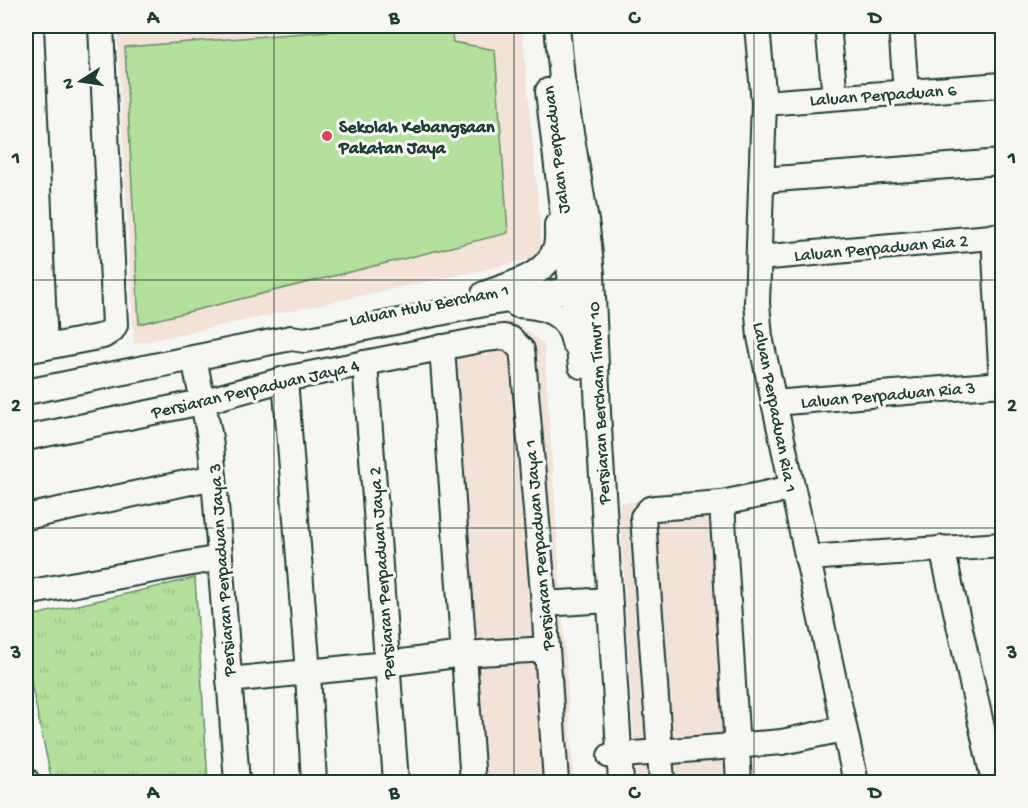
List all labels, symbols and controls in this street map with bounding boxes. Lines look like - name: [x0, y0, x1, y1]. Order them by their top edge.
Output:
- text: A: [146, 8, 161, 31]
- text: B: [388, 8, 400, 31]
- text: C: [628, 8, 642, 31]
- text: D: [866, 8, 882, 31]
- north arrow: [51, 51, 111, 111]
- text: N: [59, 76, 80, 90]
- street label: Laluan Perpaduan 6: [809, 81, 958, 112]
- street label: Jalan Perpaduan: [539, 84, 576, 215]
- place label: Sekolah Kebangsaan Pakatan Jaya: [338, 118, 495, 160]
- marker: Sekolah Kebangsaan Pakatan Jaya: [320, 129, 334, 143]
- text: 1: [11, 148, 20, 171]
- text: 1: [1007, 148, 1016, 171]
- street label: Laluan Perpaduan Ria 2: [793, 231, 969, 268]
- street label: Laluan Hulu Bercham 1: [348, 281, 511, 332]
- street label: Persiaran Bercham Timur 10: [585, 301, 616, 506]
- street label: Laluan Perpaduan Ria 1: [747, 321, 800, 494]
- street label: Persiaran Perpaduan Jaya 4: [149, 356, 362, 425]
- street label: Laluan Perpaduan Ria 3: [800, 378, 976, 415]
- text: 2: [11, 396, 21, 419]
- text: 2: [1007, 396, 1017, 419]
- street label: Persiaran Perpaduan Jaya 1: [521, 439, 560, 652]
- street label: Persiaran Perpaduan Jaya 3: [206, 463, 241, 678]
- street label: Persiaran Perpaduan Jaya 2: [366, 466, 401, 681]
- text: 3: [10, 643, 21, 666]
- text: 3: [1006, 643, 1017, 666]
- text: A: [146, 783, 161, 806]
- text: B: [388, 783, 400, 806]
- text: C: [628, 783, 642, 806]
- text: D: [866, 783, 882, 806]

